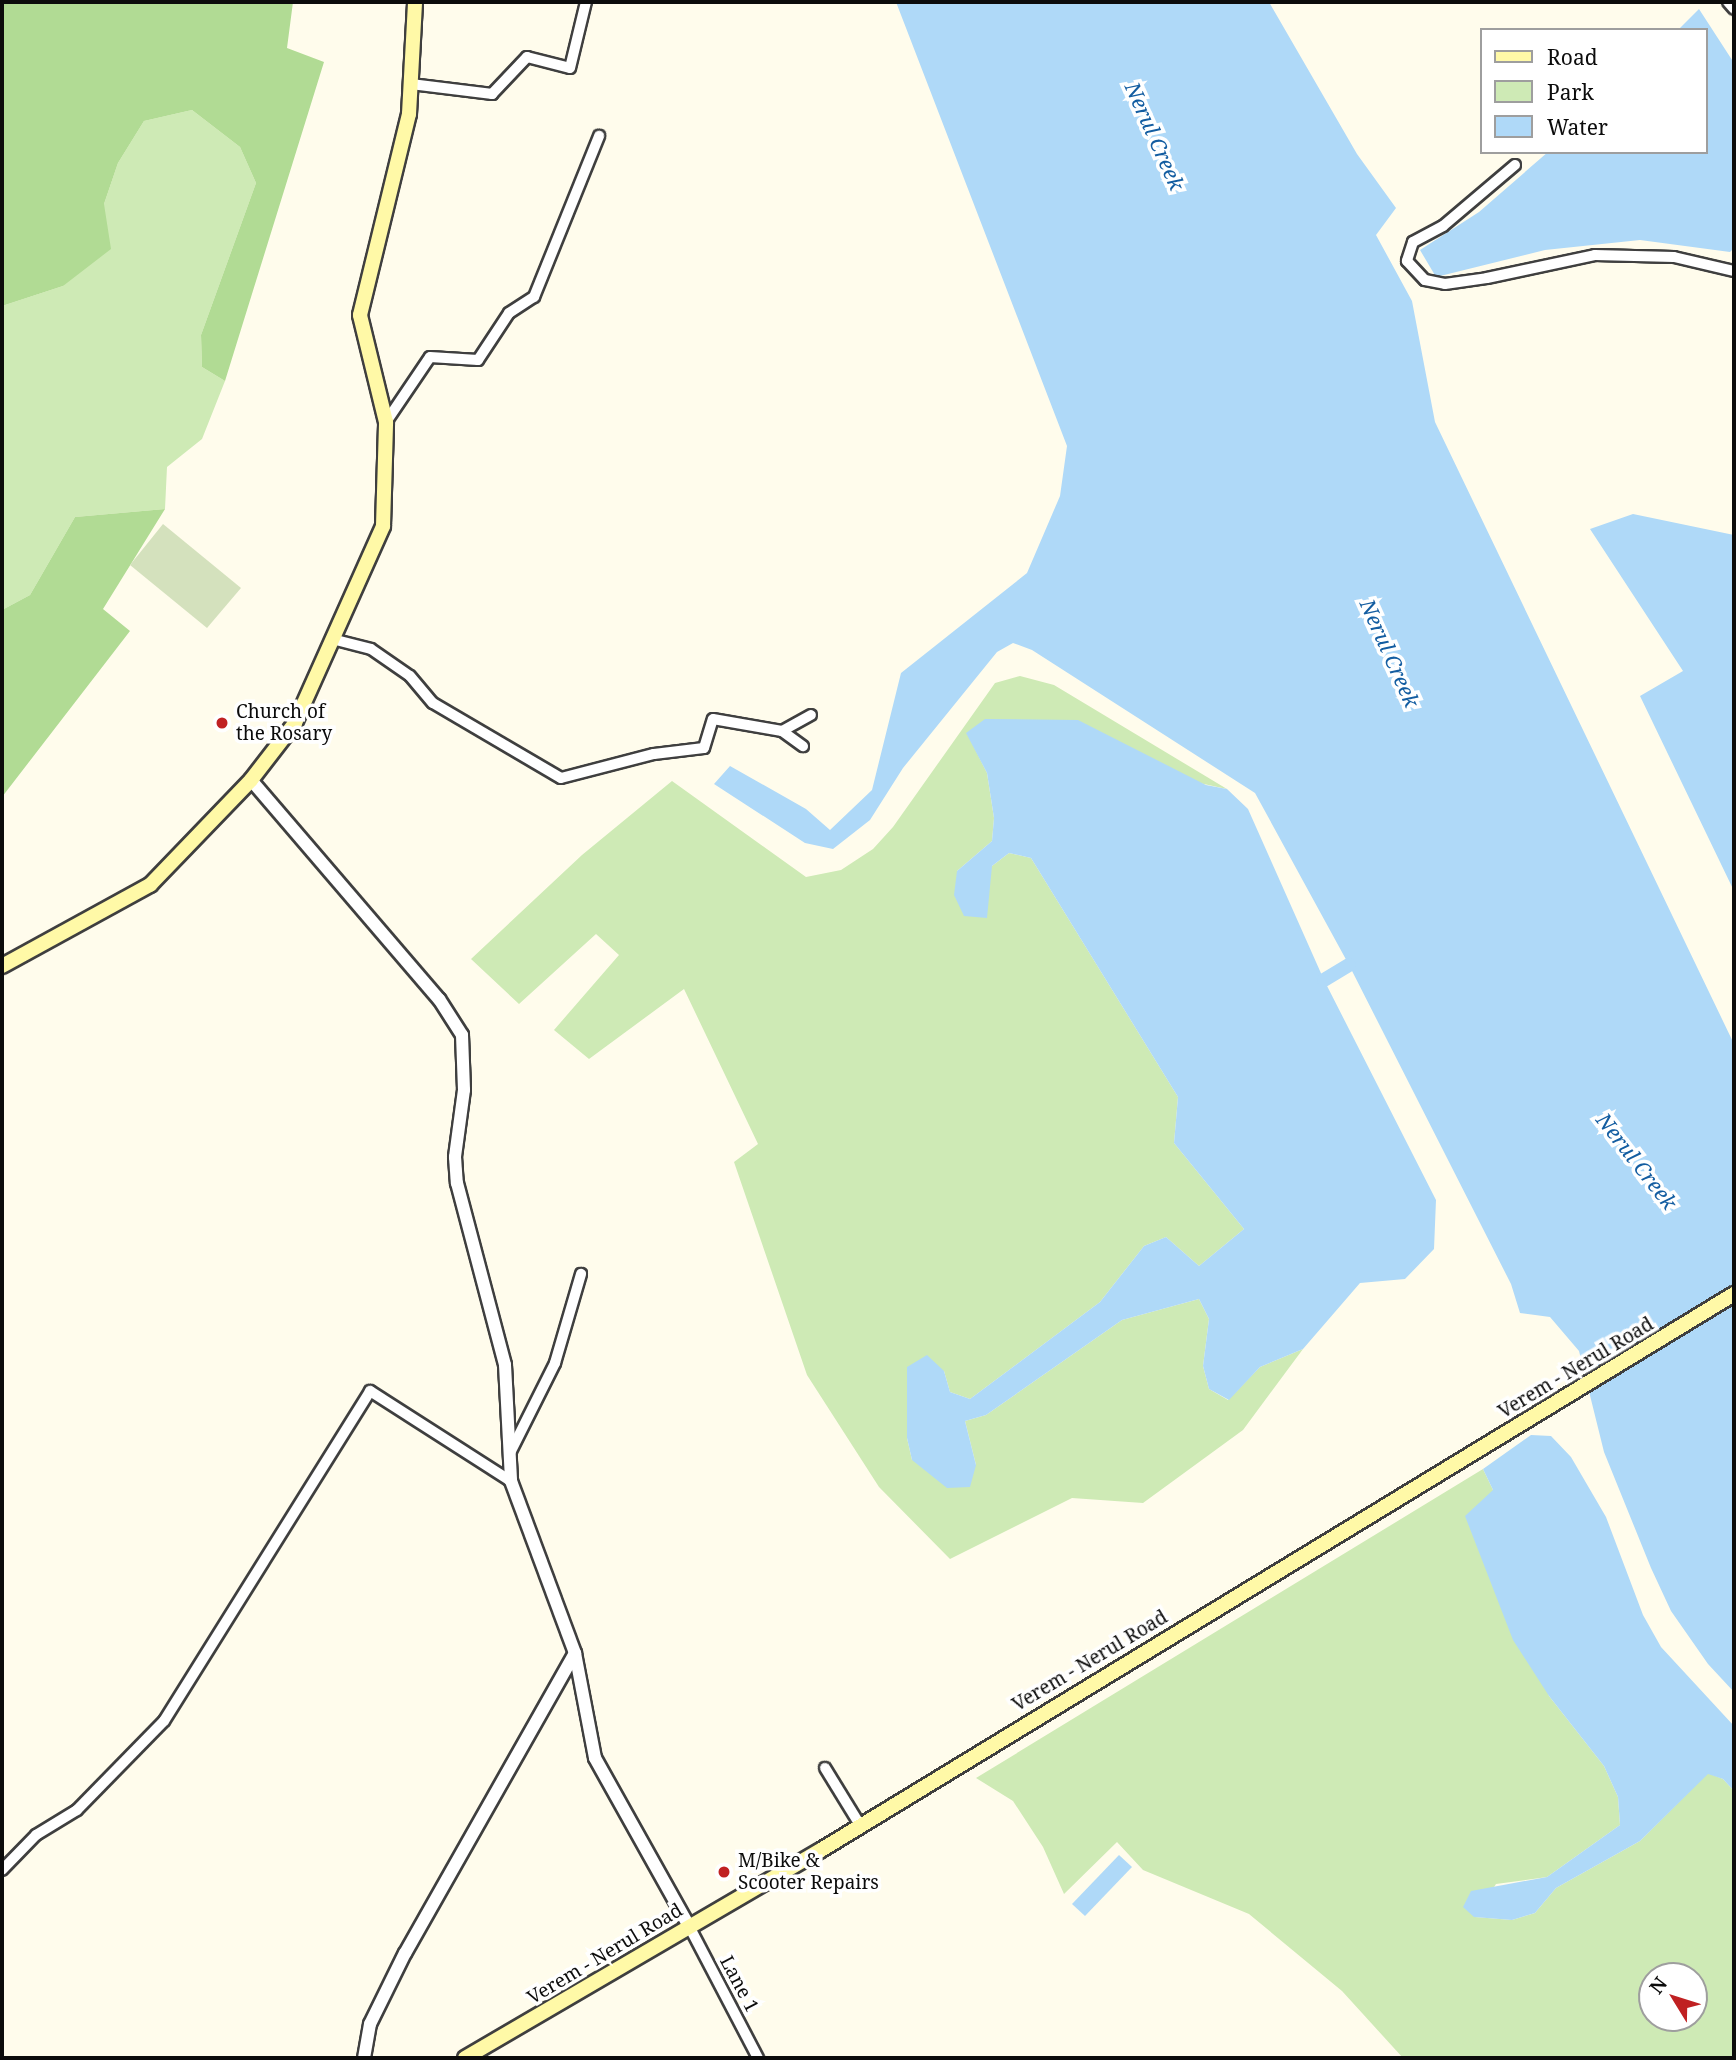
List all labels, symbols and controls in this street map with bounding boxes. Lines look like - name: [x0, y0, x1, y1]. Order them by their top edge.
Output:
- legend: [1480, 28, 1708, 154]
- text: Road: [1547, 43, 1598, 71]
- water label: Nerul Creek: [1120, 78, 1190, 194]
- text: Park: [1547, 78, 1594, 106]
- text: Water: [1547, 113, 1608, 141]
- water label: Nerul Creek: [1355, 595, 1425, 711]
- place label: Church of the Rosary: [236, 701, 332, 745]
- marker: Church of the Rosary: [214, 715, 230, 731]
- water label: Nerul Creek: [1591, 1108, 1683, 1214]
- street label: Verem - Nerul Road: [1494, 1313, 1658, 1423]
- street label: Verem - Nerul Road: [1008, 1606, 1172, 1716]
- place label: M/Bike & Scooter Repairs: [738, 1850, 879, 1894]
- marker: M/Bike & Scooter Repairs: [716, 1864, 732, 1880]
- street label: Verem - Nerul Road: [523, 1899, 687, 2009]
- street label: Lane 1: [715, 1952, 763, 2016]
- north arrow: [1638, 1962, 1708, 2032]
- text: N: [1643, 1971, 1673, 1999]

